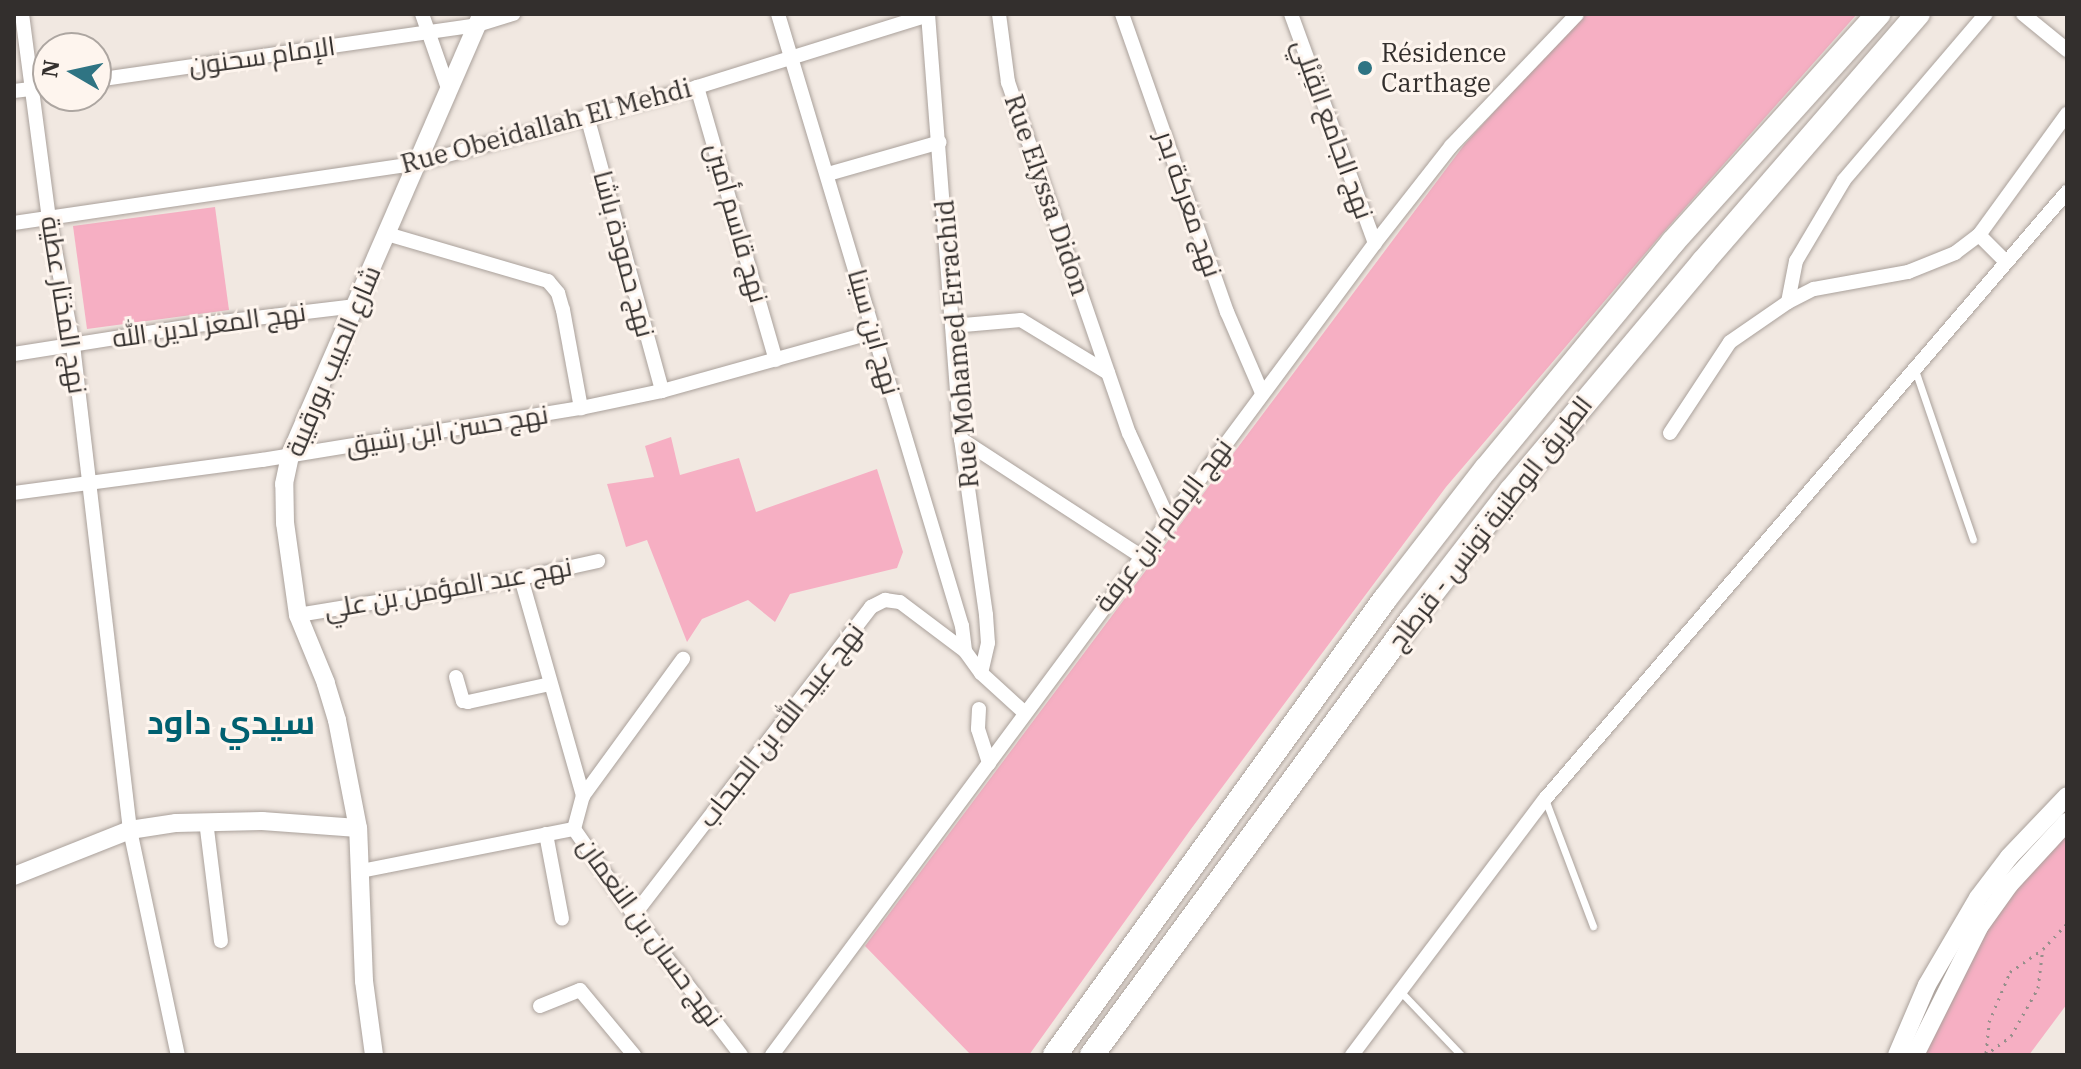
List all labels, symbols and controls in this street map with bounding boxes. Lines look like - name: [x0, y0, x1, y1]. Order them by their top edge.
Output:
- street label: الإمام سحنون: [187, 30, 337, 82]
- north arrow: [32, 32, 112, 112]
- street label: نهج الجامع القِبْلي: [1286, 35, 1380, 223]
- place label: Résidence Carthage: [1381, 37, 1506, 98]
- text: N: [34, 58, 65, 79]
- marker: Résidence Carthage: [1356, 59, 1374, 77]
- street label: Rue Obeidallah El Mehdi: [397, 72, 695, 180]
- street label: Rue Elyssa Didon: [998, 90, 1096, 300]
- street label: نهج معركة بدر: [1149, 127, 1229, 281]
- street label: نهج قاسم أمين: [699, 140, 775, 306]
- street label: نهج حمودة باشا: [587, 167, 661, 341]
- street label: Rue Mohamed Errachid: [929, 198, 985, 490]
- street label: نهج المختار عطية: [35, 214, 93, 396]
- street label: شارع الحبيب بورقيبة: [279, 261, 387, 461]
- street label: نهج ابن سينا: [841, 266, 907, 398]
- street label: نهج المعز لدين الله: [110, 296, 308, 354]
- street label: الطريق الوطنية تونس - قرطاج: [1381, 390, 1599, 656]
- street label: نهج حسن ابن رشيق: [344, 399, 550, 461]
- street label: نهج الإمام ابن عرفة: [1088, 432, 1238, 618]
- street label: نهج عبد المؤمن بن علي: [322, 551, 574, 625]
- street label: نهج عبيد الله بن الحبحاب: [692, 617, 870, 833]
- district label: سيدي داود: [147, 702, 315, 742]
- street label: نهج حسان بن النعمان: [571, 831, 729, 1033]

